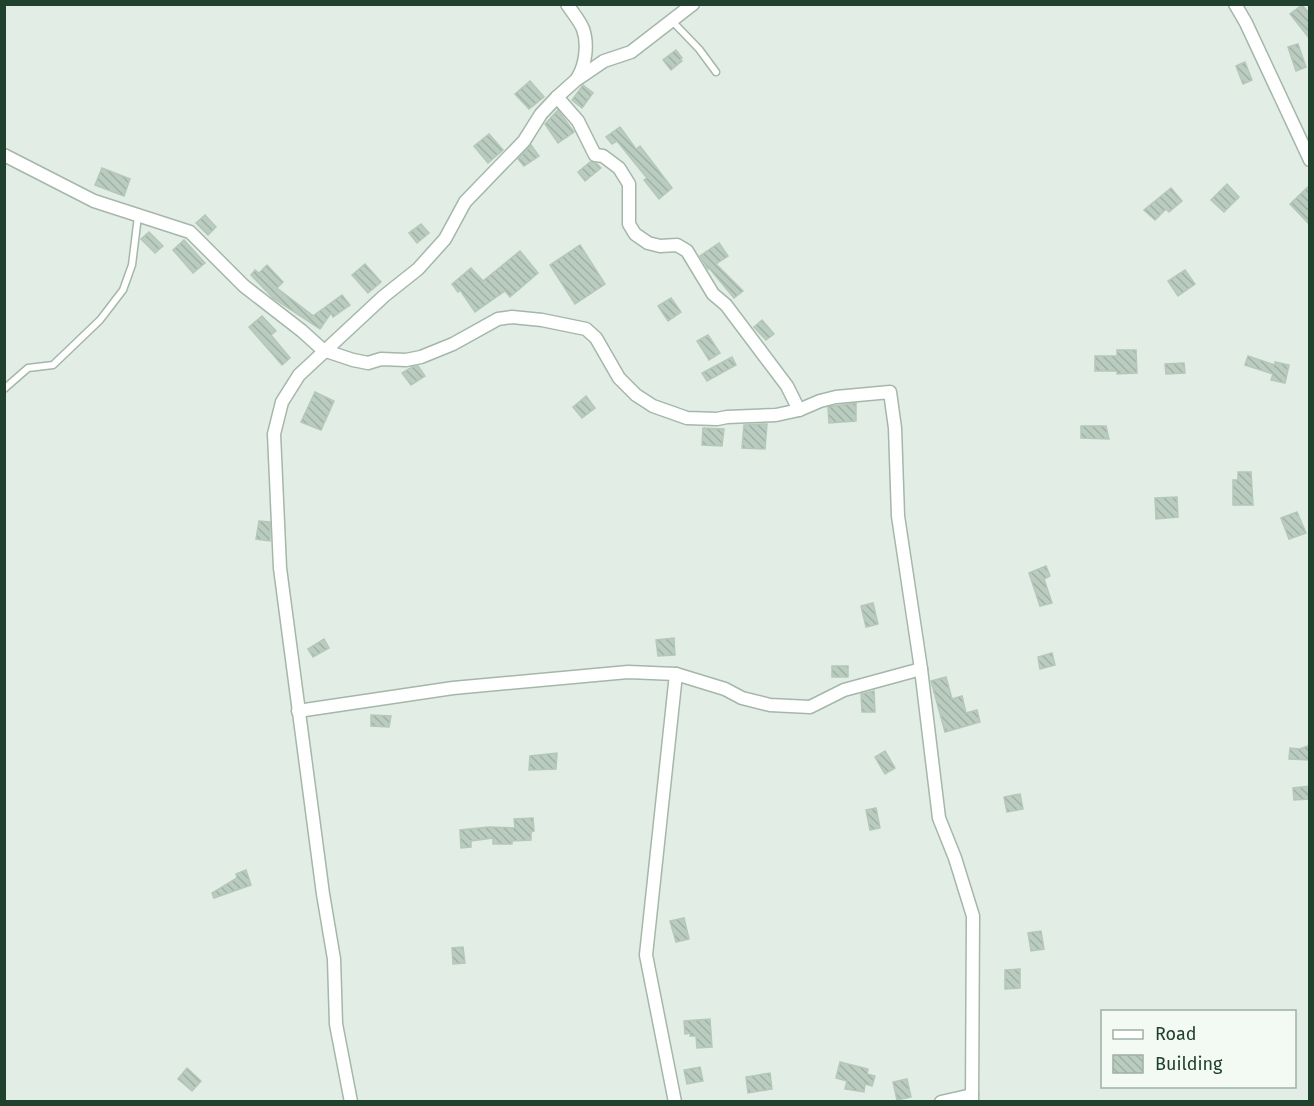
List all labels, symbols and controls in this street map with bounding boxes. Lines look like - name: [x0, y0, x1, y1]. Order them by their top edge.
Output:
- legend: [1101, 1010, 1296, 1088]
- text: Road: [1155, 1023, 1197, 1045]
- text: Building: [1155, 1053, 1223, 1075]

